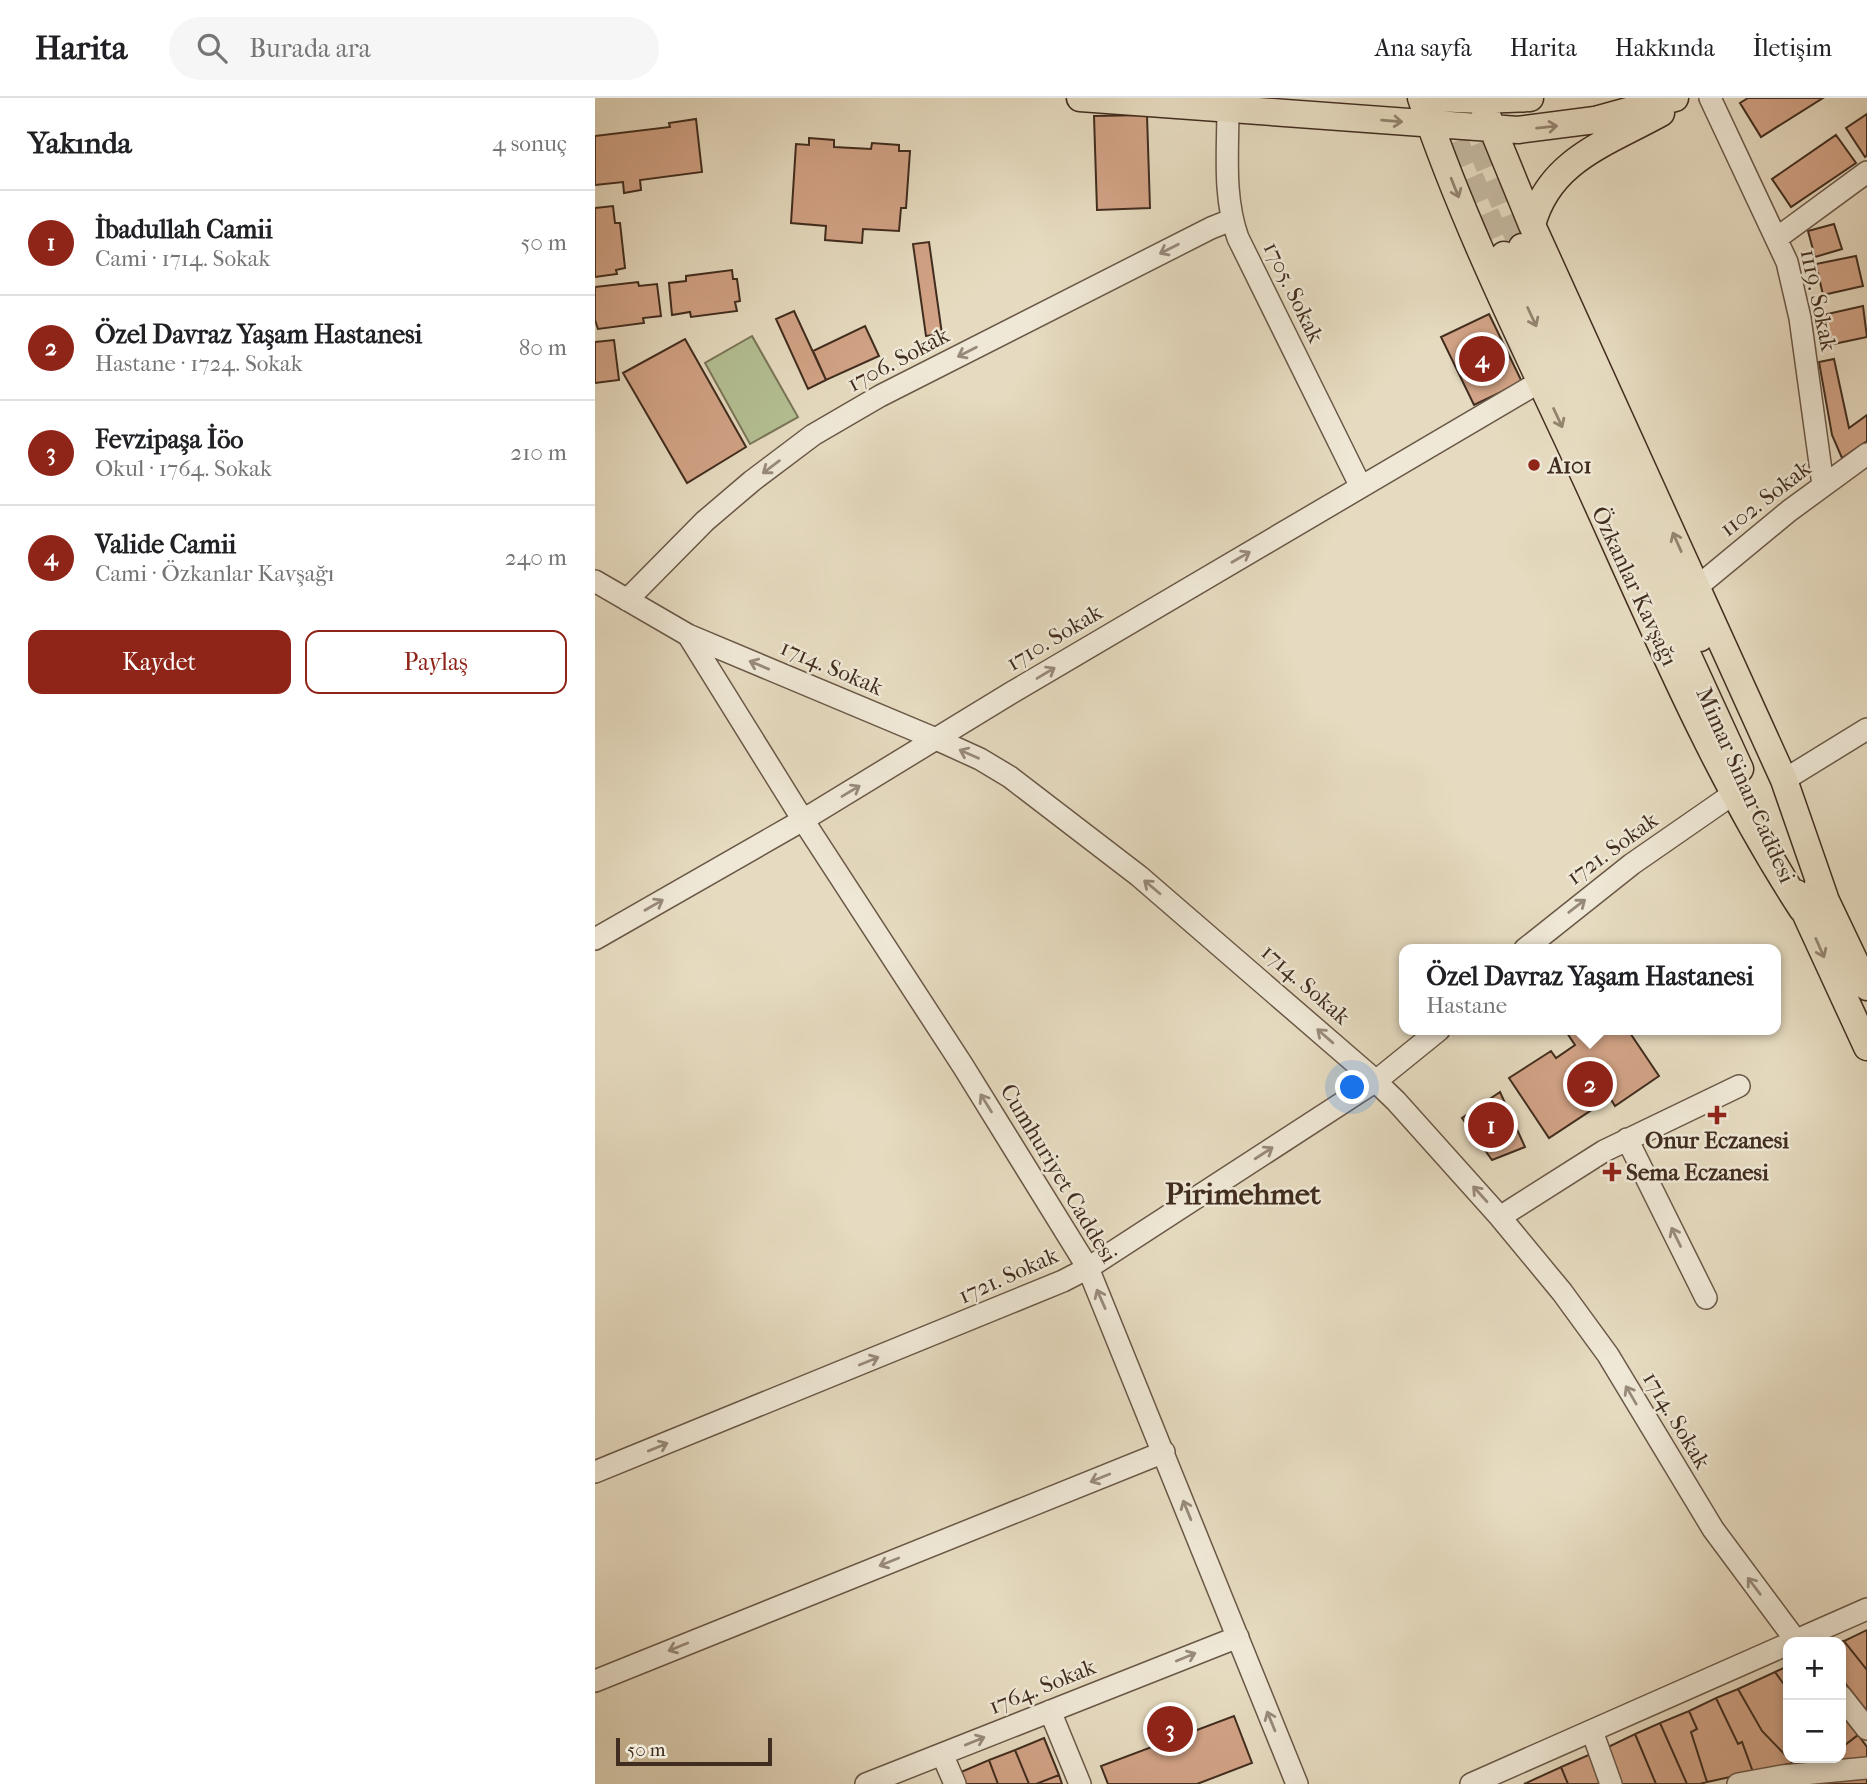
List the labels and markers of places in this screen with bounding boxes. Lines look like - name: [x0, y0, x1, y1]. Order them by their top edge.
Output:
- pin: 4: [1459, 333, 1505, 385]
- place label: A101: [1546, 452, 1592, 479]
- marker: A101: [1526, 457, 1542, 473]
- pin: 2: [1567, 1058, 1613, 1110]
- pin: 1: [1468, 1099, 1514, 1151]
- marker: Onur Eczanesi: [1709, 1107, 1725, 1123]
- place label: Onur Eczanesi: [1645, 1127, 1789, 1154]
- place label: Sema Eczanesi: [1626, 1159, 1769, 1186]
- marker: Sema Eczanesi: [1604, 1164, 1620, 1180]
- pin: 3: [1147, 1703, 1193, 1755]

